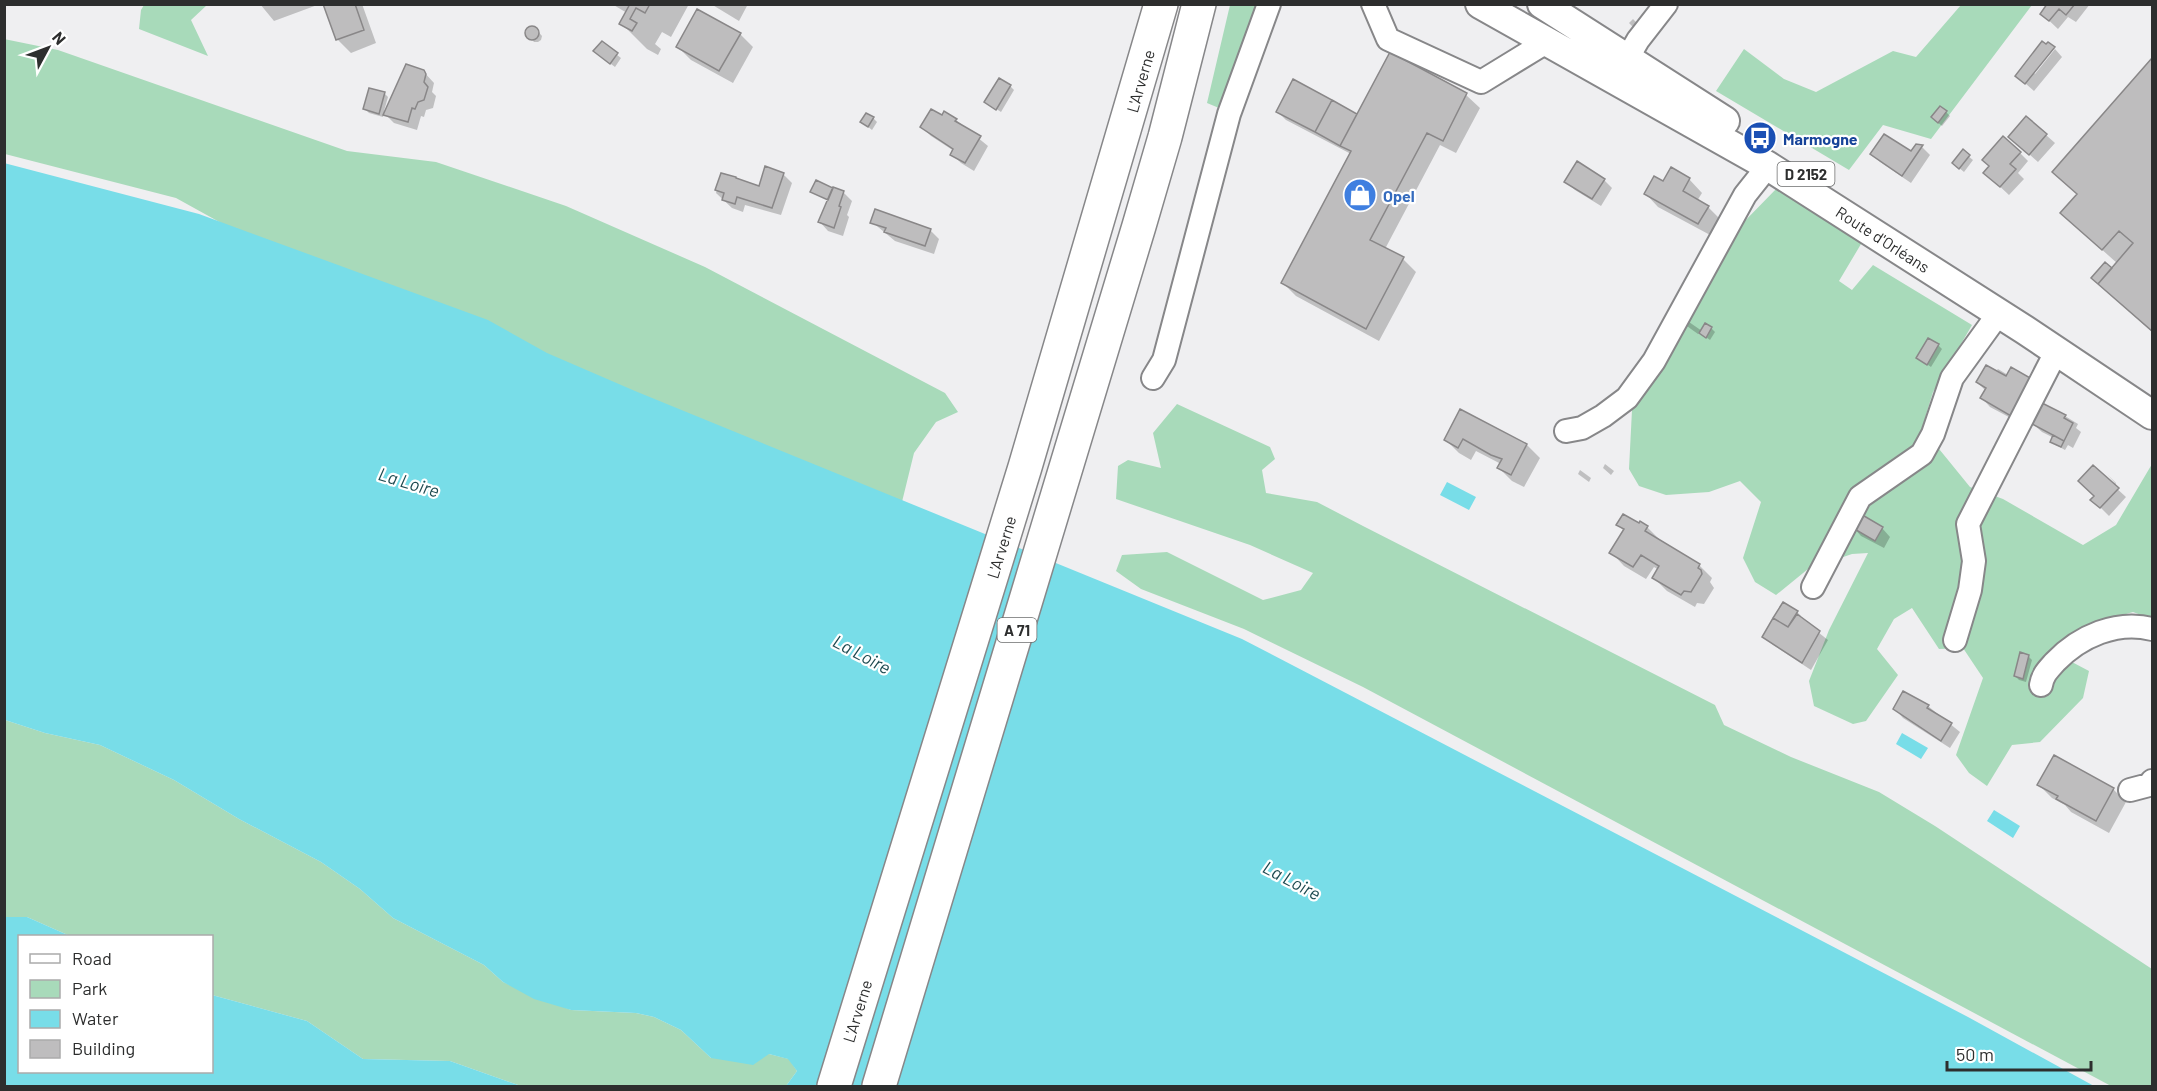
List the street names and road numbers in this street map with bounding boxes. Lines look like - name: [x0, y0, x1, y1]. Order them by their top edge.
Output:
- street label: L'Arverne: [1122, 47, 1158, 115]
- road number: D 2152: [1778, 162, 1834, 186]
- street label: Route d'Orléans: [1833, 202, 1933, 276]
- street label: L'Arverne: [983, 513, 1019, 581]
- road number: A 71: [998, 618, 1036, 642]
- street label: L'Arverne: [839, 977, 875, 1045]

